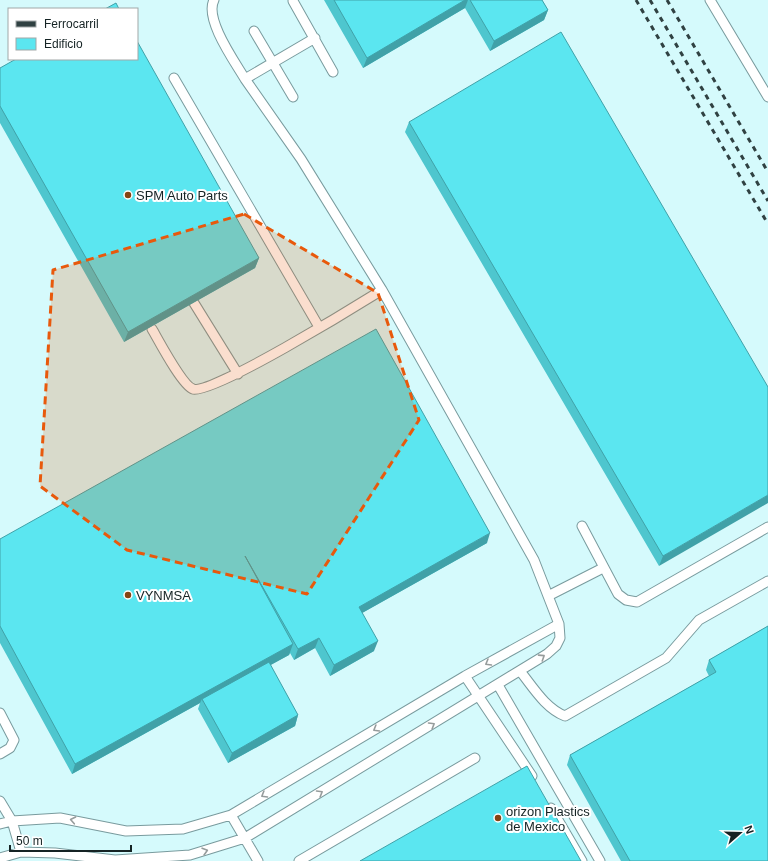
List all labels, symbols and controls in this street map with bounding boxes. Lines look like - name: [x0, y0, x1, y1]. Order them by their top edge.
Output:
- legend: [8, 8, 138, 60]
- text: Ferrocarril: [44, 17, 99, 31]
- text: Edificio: [44, 37, 83, 51]
- place label: SPM Auto Parts: [136, 188, 228, 203]
- marker: SPM Auto Parts: [123, 190, 133, 200]
- place label: VYNMSA: [136, 588, 191, 603]
- marker: VYNMSA: [123, 590, 133, 600]
- one-way arrow: [538, 654, 545, 662]
- one-way arrow: [485, 658, 492, 666]
- one-way arrow: [428, 723, 435, 730]
- one-way arrow: [373, 724, 380, 731]
- one-way arrow: [261, 790, 268, 797]
- one-way arrow: [316, 790, 323, 797]
- place label: orizon Plastics de Mexico: [506, 804, 590, 834]
- marker: orizon Plastics de Mexico: [493, 813, 503, 823]
- north arrow: [720, 813, 760, 853]
- one-way arrow: [70, 817, 76, 825]
- text: N: [742, 824, 756, 835]
- scale bar: [10, 827, 131, 853]
- text: 50 m: [16, 834, 43, 848]
- one-way arrow: [201, 847, 208, 856]

